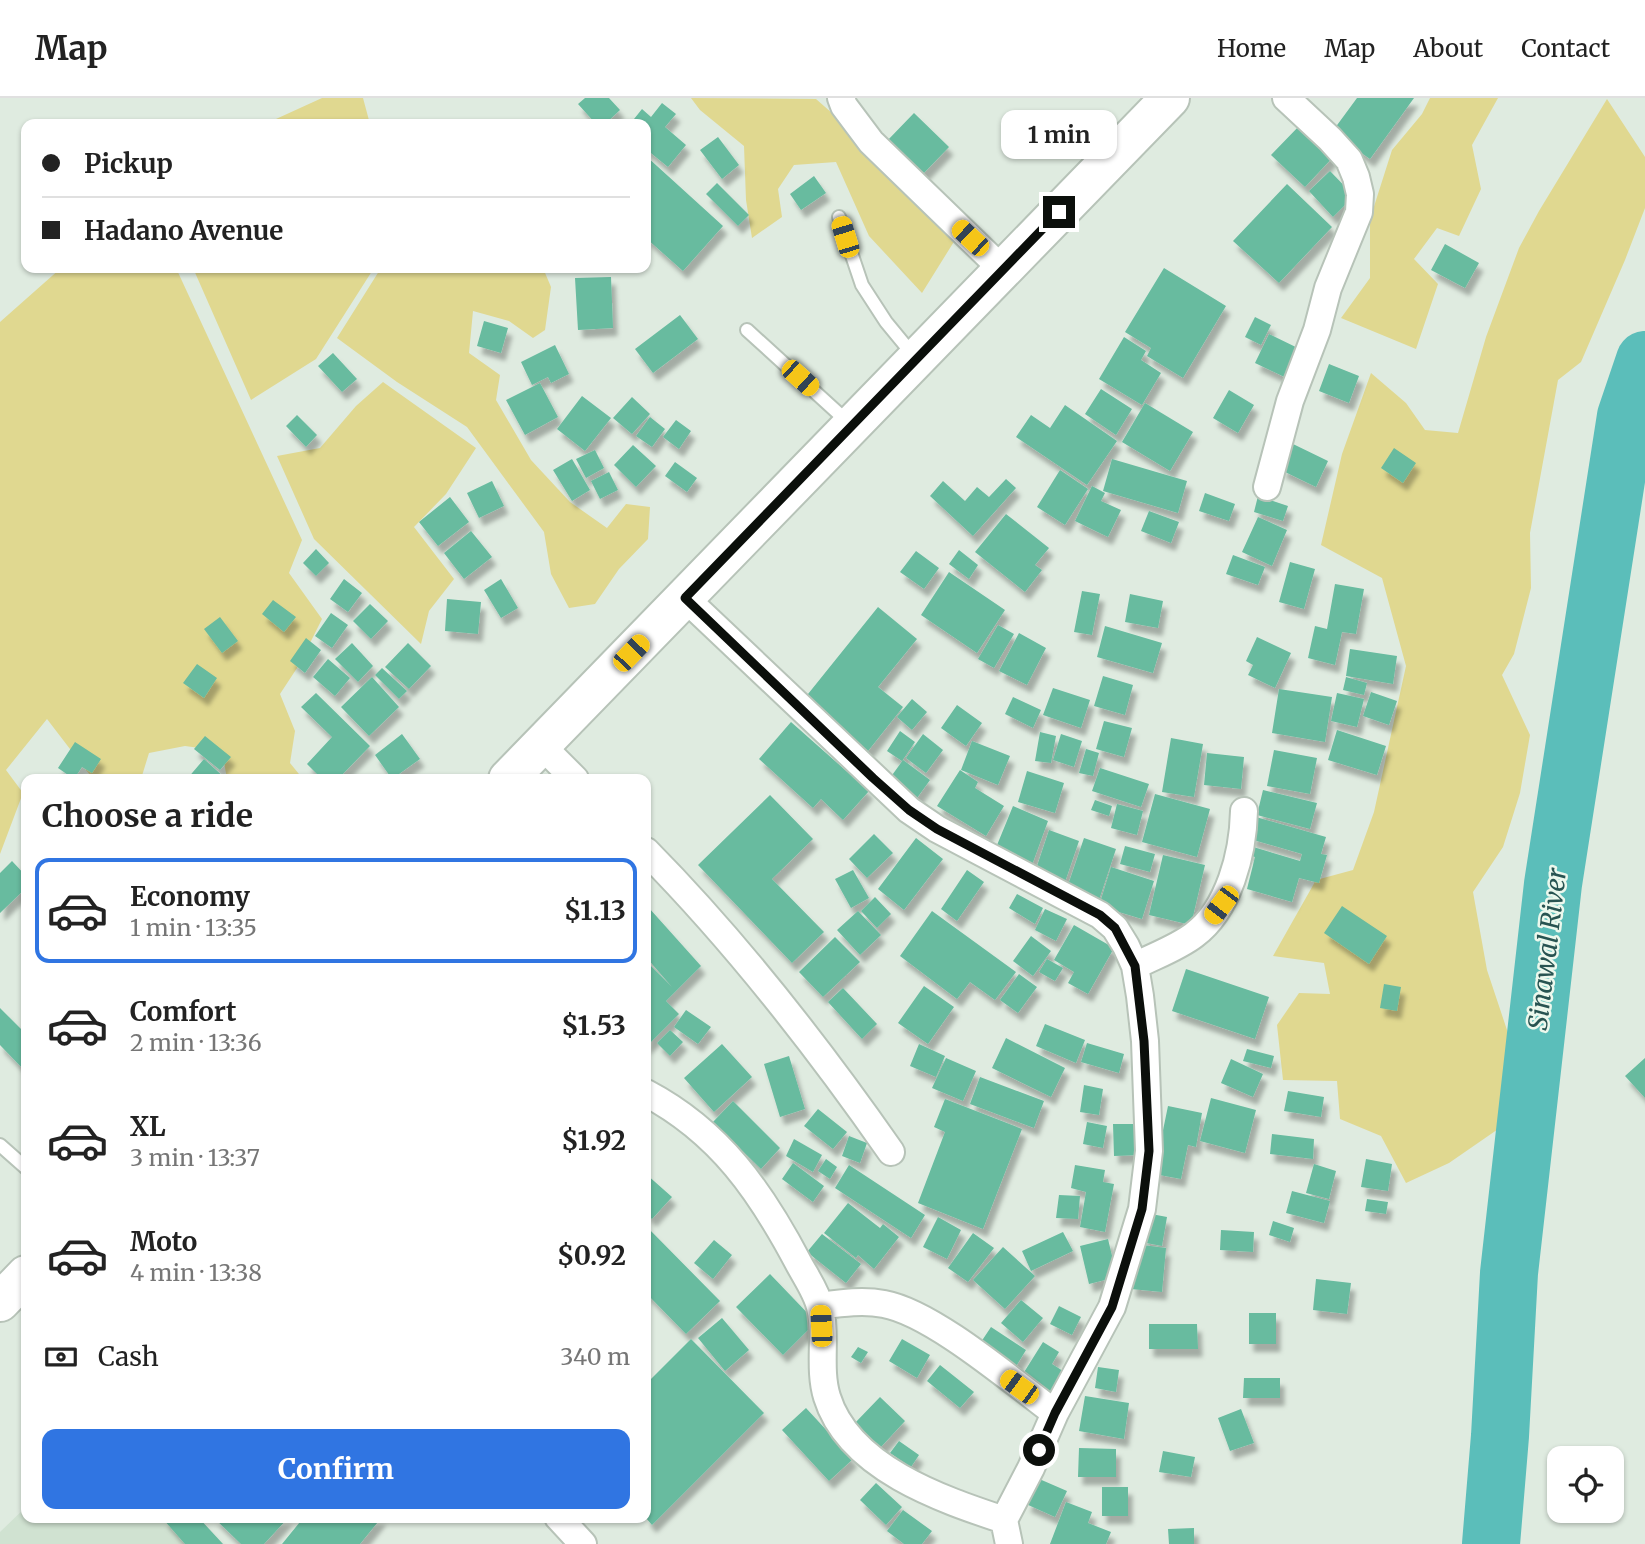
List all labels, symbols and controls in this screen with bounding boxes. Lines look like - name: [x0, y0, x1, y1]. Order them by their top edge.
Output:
- text: Map: [35, 28, 108, 69]
- text: Home: [1217, 33, 1286, 64]
- text: Map: [1324, 33, 1375, 64]
- text: About: [1413, 33, 1483, 64]
- text: Contact: [1521, 33, 1610, 64]
- callout: 1 min: [1001, 110, 1117, 159]
- text: 1 min: [1028, 120, 1090, 149]
- text: Pickup: [84, 147, 173, 180]
- route end: [1043, 196, 1075, 228]
- text: Hadano Avenue: [84, 214, 283, 247]
- car: [829, 214, 862, 260]
- car: [948, 216, 993, 260]
- car: [778, 356, 823, 400]
- car: [609, 631, 654, 675]
- text: Choose a ride: [42, 796, 253, 836]
- water label: Sinawal River: [1521, 866, 1573, 1032]
- icon: car: [46, 879, 109, 942]
- text: Economy: [130, 880, 250, 913]
- car: [1200, 882, 1243, 928]
- text: $1.13: [564, 894, 626, 927]
- text: 1 min · 13:35: [130, 913, 257, 942]
- icon: car: [46, 994, 109, 1057]
- text: Comfort: [130, 995, 236, 1028]
- text: $1.53: [561, 1009, 626, 1042]
- text: 2 min · 13:36: [130, 1028, 262, 1057]
- icon: car: [46, 1109, 109, 1172]
- text: XL: [130, 1110, 166, 1143]
- text: $1.92: [561, 1124, 626, 1157]
- text: 3 min · 13:37: [130, 1143, 260, 1172]
- icon: car: [46, 1224, 109, 1287]
- text: Moto: [130, 1225, 197, 1258]
- text: $0.92: [557, 1239, 626, 1272]
- text: 4 min · 13:38: [130, 1258, 262, 1287]
- car: [810, 1304, 833, 1348]
- icon: cash: [42, 1338, 80, 1376]
- text: Cash: [98, 1340, 159, 1373]
- text: 340 m: [560, 1342, 630, 1371]
- car: [996, 1366, 1043, 1408]
- button: Confirm: [42, 1429, 630, 1509]
- route start: [1023, 1434, 1055, 1466]
- map controls: [1547, 1446, 1624, 1523]
- button: locate: [1547, 1446, 1624, 1523]

